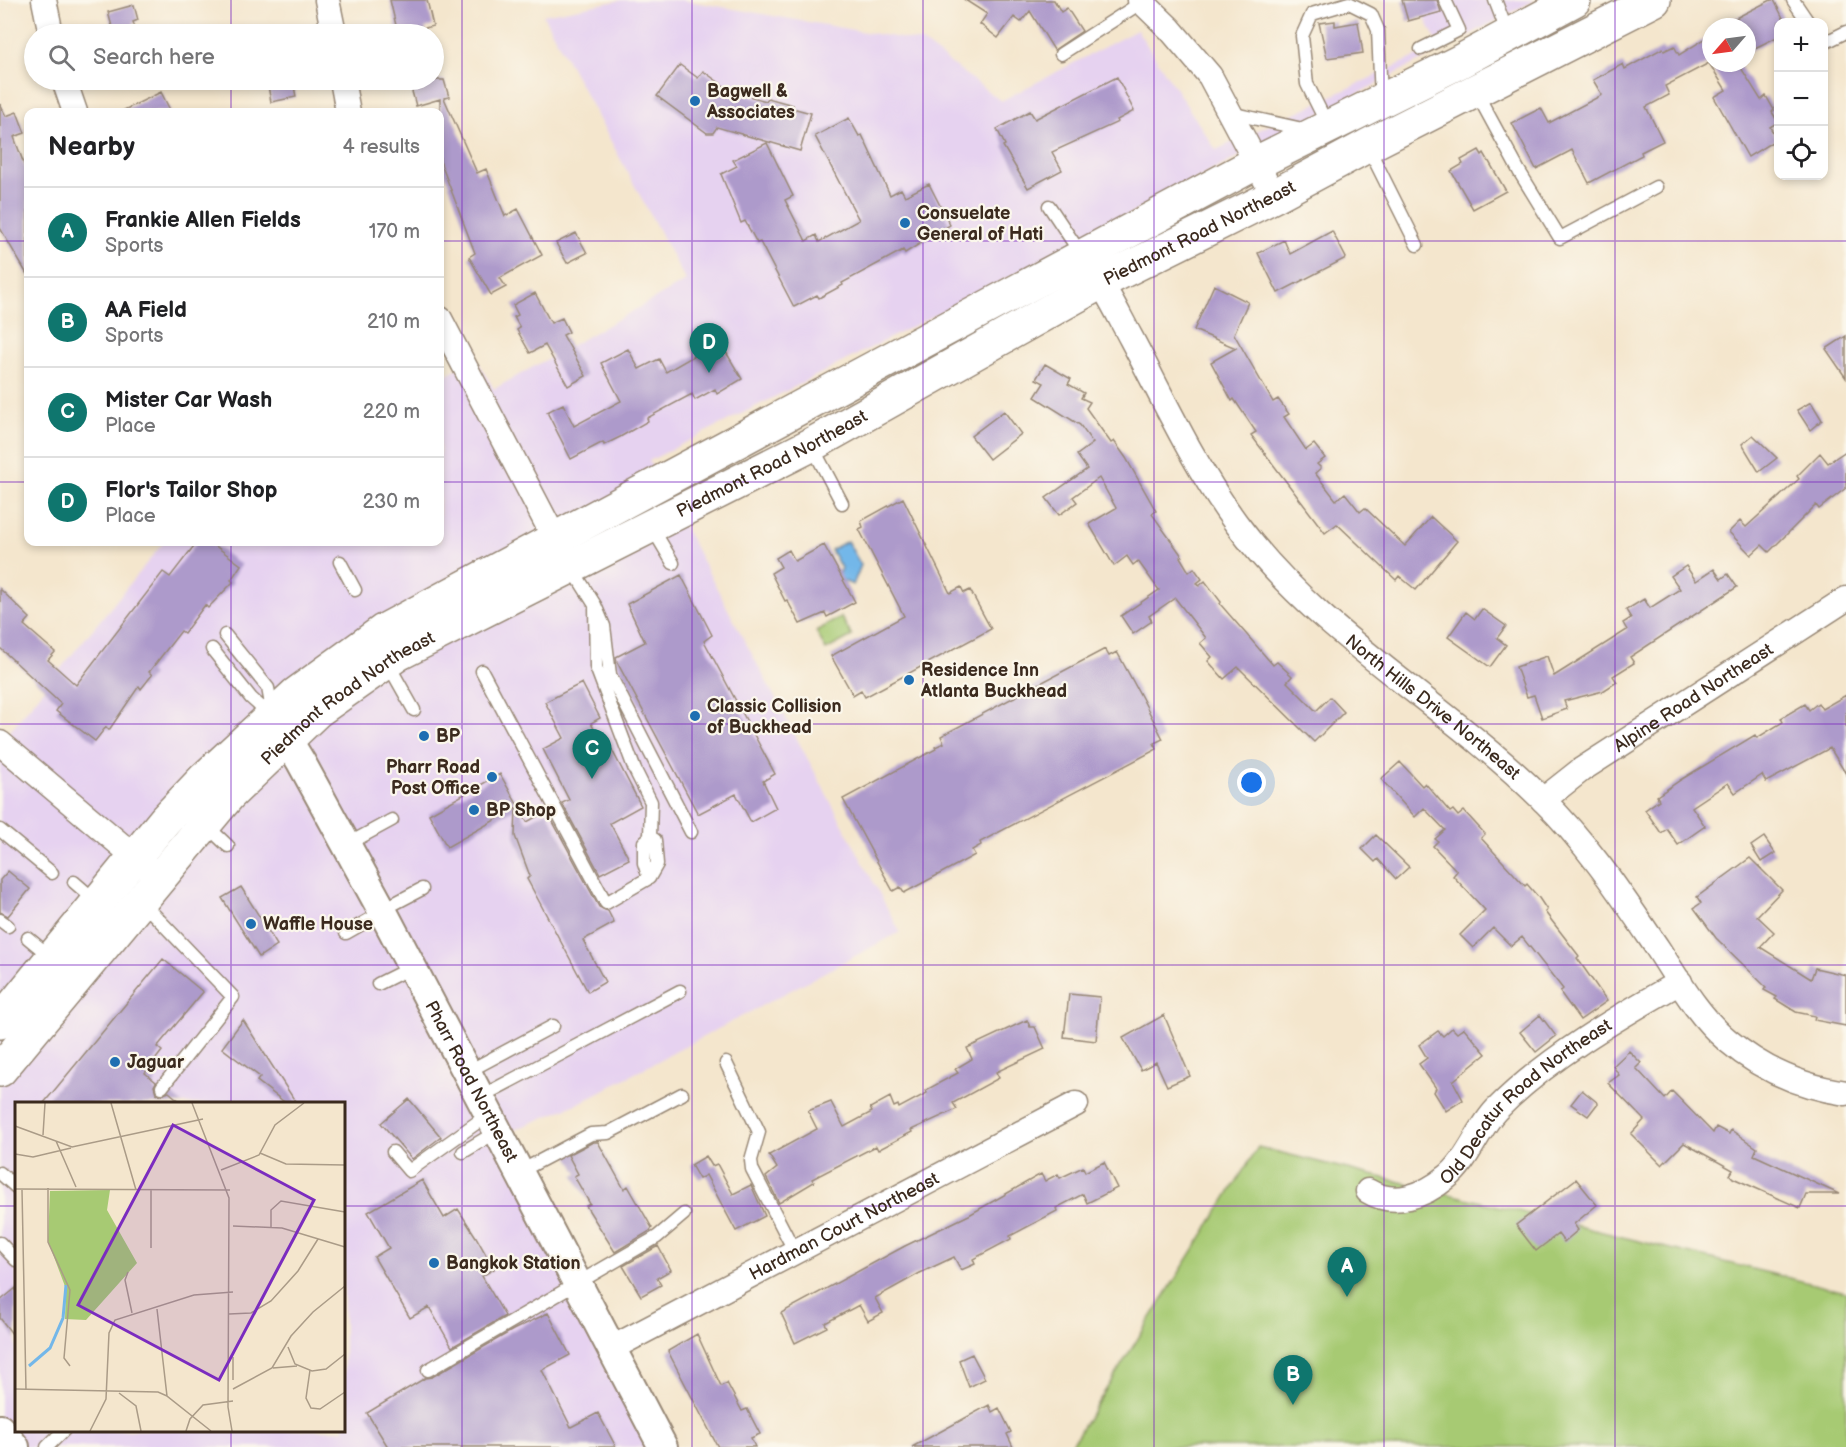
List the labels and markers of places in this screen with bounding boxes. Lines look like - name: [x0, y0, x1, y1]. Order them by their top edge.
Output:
- place label: Bagwell & Associates: [706, 81, 795, 123]
- marker: Bagwell & Associates: [688, 94, 702, 108]
- place label: Consuelate General of Hati: [917, 203, 1043, 245]
- marker: Consuelate General of Hati: [898, 216, 912, 230]
- pin: D: [690, 324, 728, 373]
- place label: Residence Inn Atlanta Buckhead: [920, 660, 1067, 702]
- marker: Residence Inn Atlanta Buckhead: [902, 673, 916, 687]
- place label: Classic Collision of Buckhead: [707, 696, 842, 738]
- marker: Classic Collision of Buckhead: [688, 709, 702, 723]
- place label: BP: [436, 726, 461, 747]
- marker: BP: [417, 729, 431, 743]
- pin: C: [572, 730, 612, 779]
- place label: Pharr Road Post Office: [386, 757, 480, 799]
- marker: Pharr Road Post Office: [485, 770, 499, 784]
- place label: BP Shop: [486, 800, 556, 821]
- marker: BP Shop: [467, 803, 481, 817]
- place label: Waffle House: [263, 914, 373, 935]
- marker: Waffle House: [244, 917, 258, 931]
- place label: Jaguar: [127, 1052, 185, 1073]
- marker: Jaguar: [108, 1055, 122, 1069]
- pin: A: [1328, 1248, 1366, 1297]
- place label: Bangkok Station: [446, 1253, 581, 1274]
- marker: Bangkok Station: [427, 1256, 441, 1270]
- pin: B: [1274, 1356, 1312, 1405]

